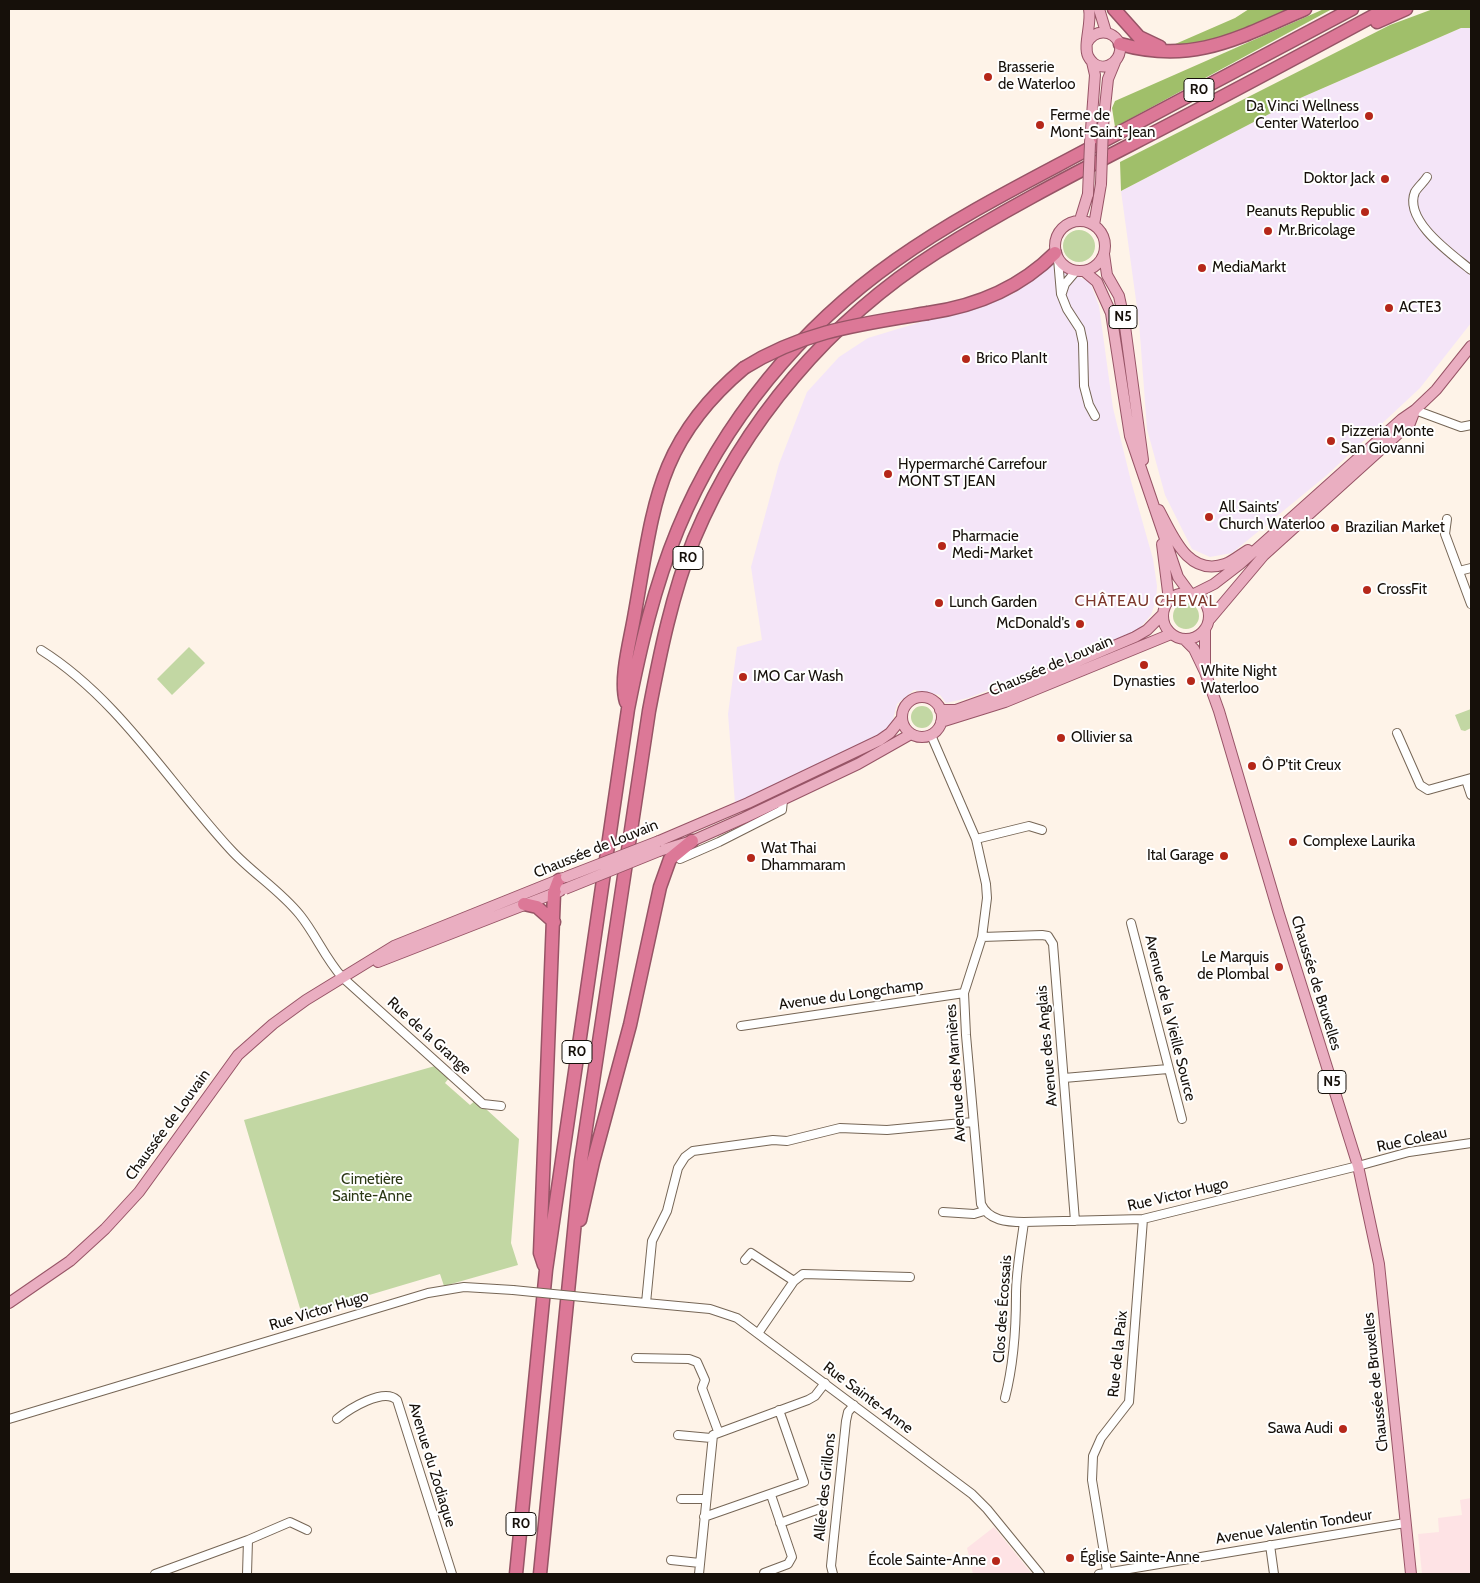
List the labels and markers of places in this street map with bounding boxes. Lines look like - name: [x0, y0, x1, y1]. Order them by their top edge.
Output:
- place label: Brasserie de Waterloo: [998, 59, 1075, 94]
- marker: Brasserie de Waterloo: [982, 71, 994, 83]
- place label: Da Vinci Wellness Center Waterloo: [1246, 98, 1359, 133]
- place label: Ferme de Mont-Saint-Jean: [1050, 107, 1155, 142]
- marker: Da Vinci Wellness Center Waterloo: [1363, 110, 1375, 122]
- marker: Ferme de Mont-Saint-Jean: [1034, 119, 1046, 131]
- place label: Doktor Jack: [1303, 170, 1375, 188]
- marker: Doktor Jack: [1379, 173, 1391, 185]
- place label: Peanuts Republic: [1246, 203, 1355, 221]
- marker: Peanuts Republic: [1359, 206, 1371, 218]
- place label: Mr.Bricolage: [1278, 222, 1355, 240]
- marker: Mr.Bricolage: [1262, 225, 1274, 237]
- place label: MediaMarkt: [1212, 259, 1286, 277]
- marker: MediaMarkt: [1196, 262, 1208, 274]
- place label: ACTE3: [1399, 299, 1442, 317]
- marker: ACTE3: [1383, 302, 1395, 314]
- place label: Brico PlanIt: [976, 350, 1047, 368]
- marker: Brico PlanIt: [960, 353, 972, 365]
- place label: Pizzeria Monte San Giovanni: [1341, 423, 1434, 458]
- marker: Pizzeria Monte San Giovanni: [1325, 435, 1337, 447]
- place label: Hypermarché Carrefour MONT ST JEAN: [898, 456, 1047, 491]
- marker: Hypermarché Carrefour MONT ST JEAN: [882, 468, 894, 480]
- place label: All Saints’ Church Waterloo: [1219, 499, 1325, 534]
- marker: All Saints’ Church Waterloo: [1203, 511, 1215, 523]
- place label: Brazilian Market: [1345, 519, 1445, 537]
- marker: Brazilian Market: [1329, 522, 1341, 534]
- place label: Pharmacie Medi-Market: [952, 528, 1033, 563]
- marker: Pharmacie Medi-Market: [936, 540, 948, 552]
- place label: CrossFit: [1377, 581, 1427, 599]
- marker: CrossFit: [1361, 584, 1373, 596]
- place label: Lunch Garden: [949, 594, 1037, 612]
- marker: Lunch Garden: [933, 597, 945, 609]
- place label: McDonald's: [996, 615, 1070, 633]
- marker: McDonald's: [1074, 618, 1086, 630]
- marker: Dynasties: [1138, 659, 1150, 671]
- place label: White Night Waterloo: [1201, 663, 1277, 698]
- place label: IMO Car Wash: [753, 668, 843, 686]
- marker: IMO Car Wash: [737, 671, 749, 683]
- place label: Dynasties: [1113, 673, 1175, 691]
- marker: White Night Waterloo: [1185, 675, 1197, 687]
- place label: Ollivier sa: [1071, 729, 1132, 747]
- marker: Ollivier sa: [1055, 732, 1067, 744]
- place label: Ô P'tit Creux: [1262, 757, 1341, 775]
- marker: Ô P'tit Creux: [1246, 760, 1258, 772]
- place label: Complexe Laurika: [1303, 833, 1415, 851]
- marker: Complexe Laurika: [1287, 836, 1299, 848]
- place label: Wat Thai Dhammaram: [761, 840, 846, 875]
- place label: Ital Garage: [1147, 847, 1214, 865]
- marker: Ital Garage: [1218, 850, 1230, 862]
- marker: Wat Thai Dhammaram: [745, 852, 757, 864]
- place label: Le Marquis de Plombal: [1197, 949, 1269, 984]
- marker: Le Marquis de Plombal: [1273, 961, 1285, 973]
- place label: Sawa Audi: [1267, 1420, 1333, 1438]
- marker: Sawa Audi: [1337, 1423, 1349, 1435]
- place label: Église Sainte-Anne: [1080, 1549, 1200, 1567]
- place label: École Sainte-Anne: [868, 1552, 986, 1570]
- marker: Église Sainte-Anne: [1064, 1552, 1076, 1564]
- marker: École Sainte-Anne: [990, 1555, 1002, 1567]

